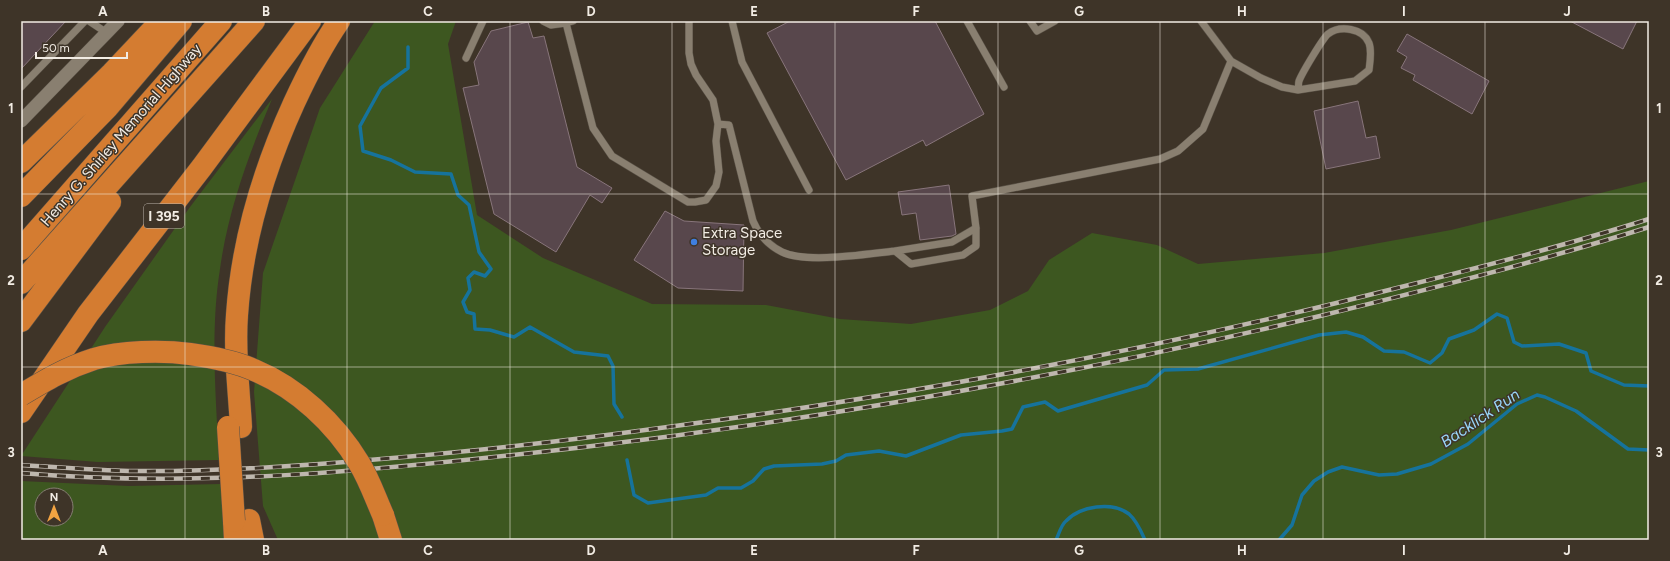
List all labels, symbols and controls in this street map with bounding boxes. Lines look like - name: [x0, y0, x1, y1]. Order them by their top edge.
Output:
- text: A: [98, 4, 108, 19]
- text: B: [262, 4, 270, 19]
- text: C: [423, 4, 433, 19]
- text: D: [586, 4, 596, 19]
- text: E: [750, 4, 758, 19]
- text: F: [912, 4, 920, 19]
- text: G: [1074, 4, 1084, 19]
- text: H: [1237, 4, 1247, 19]
- text: I: [1402, 4, 1406, 19]
- text: J: [1563, 4, 1571, 19]
- scale bar: [36, 34, 127, 60]
- street label: Henry G. Shirley Memorial Highway: [37, 40, 205, 230]
- text: 50 m: [42, 41, 70, 55]
- text: 1: [8, 101, 14, 116]
- text: 1: [1656, 101, 1662, 116]
- road number: I 395: [144, 204, 184, 228]
- place label: Extra Space Storage: [702, 224, 782, 259]
- marker: Extra Space Storage: [689, 237, 699, 247]
- text: 2: [7, 273, 15, 288]
- text: 2: [1655, 273, 1663, 288]
- water label: Backlick Run: [1437, 385, 1523, 451]
- text: 3: [7, 445, 15, 460]
- text: 3: [1655, 445, 1663, 460]
- north arrow: [34, 487, 74, 527]
- text: N: [50, 491, 58, 504]
- text: A: [98, 543, 108, 558]
- text: B: [262, 543, 270, 558]
- text: C: [423, 543, 433, 558]
- text: D: [586, 543, 596, 558]
- text: E: [750, 543, 758, 558]
- text: F: [912, 543, 920, 558]
- text: G: [1074, 543, 1084, 558]
- text: H: [1237, 543, 1247, 558]
- text: I: [1402, 543, 1406, 558]
- text: J: [1563, 543, 1571, 558]

